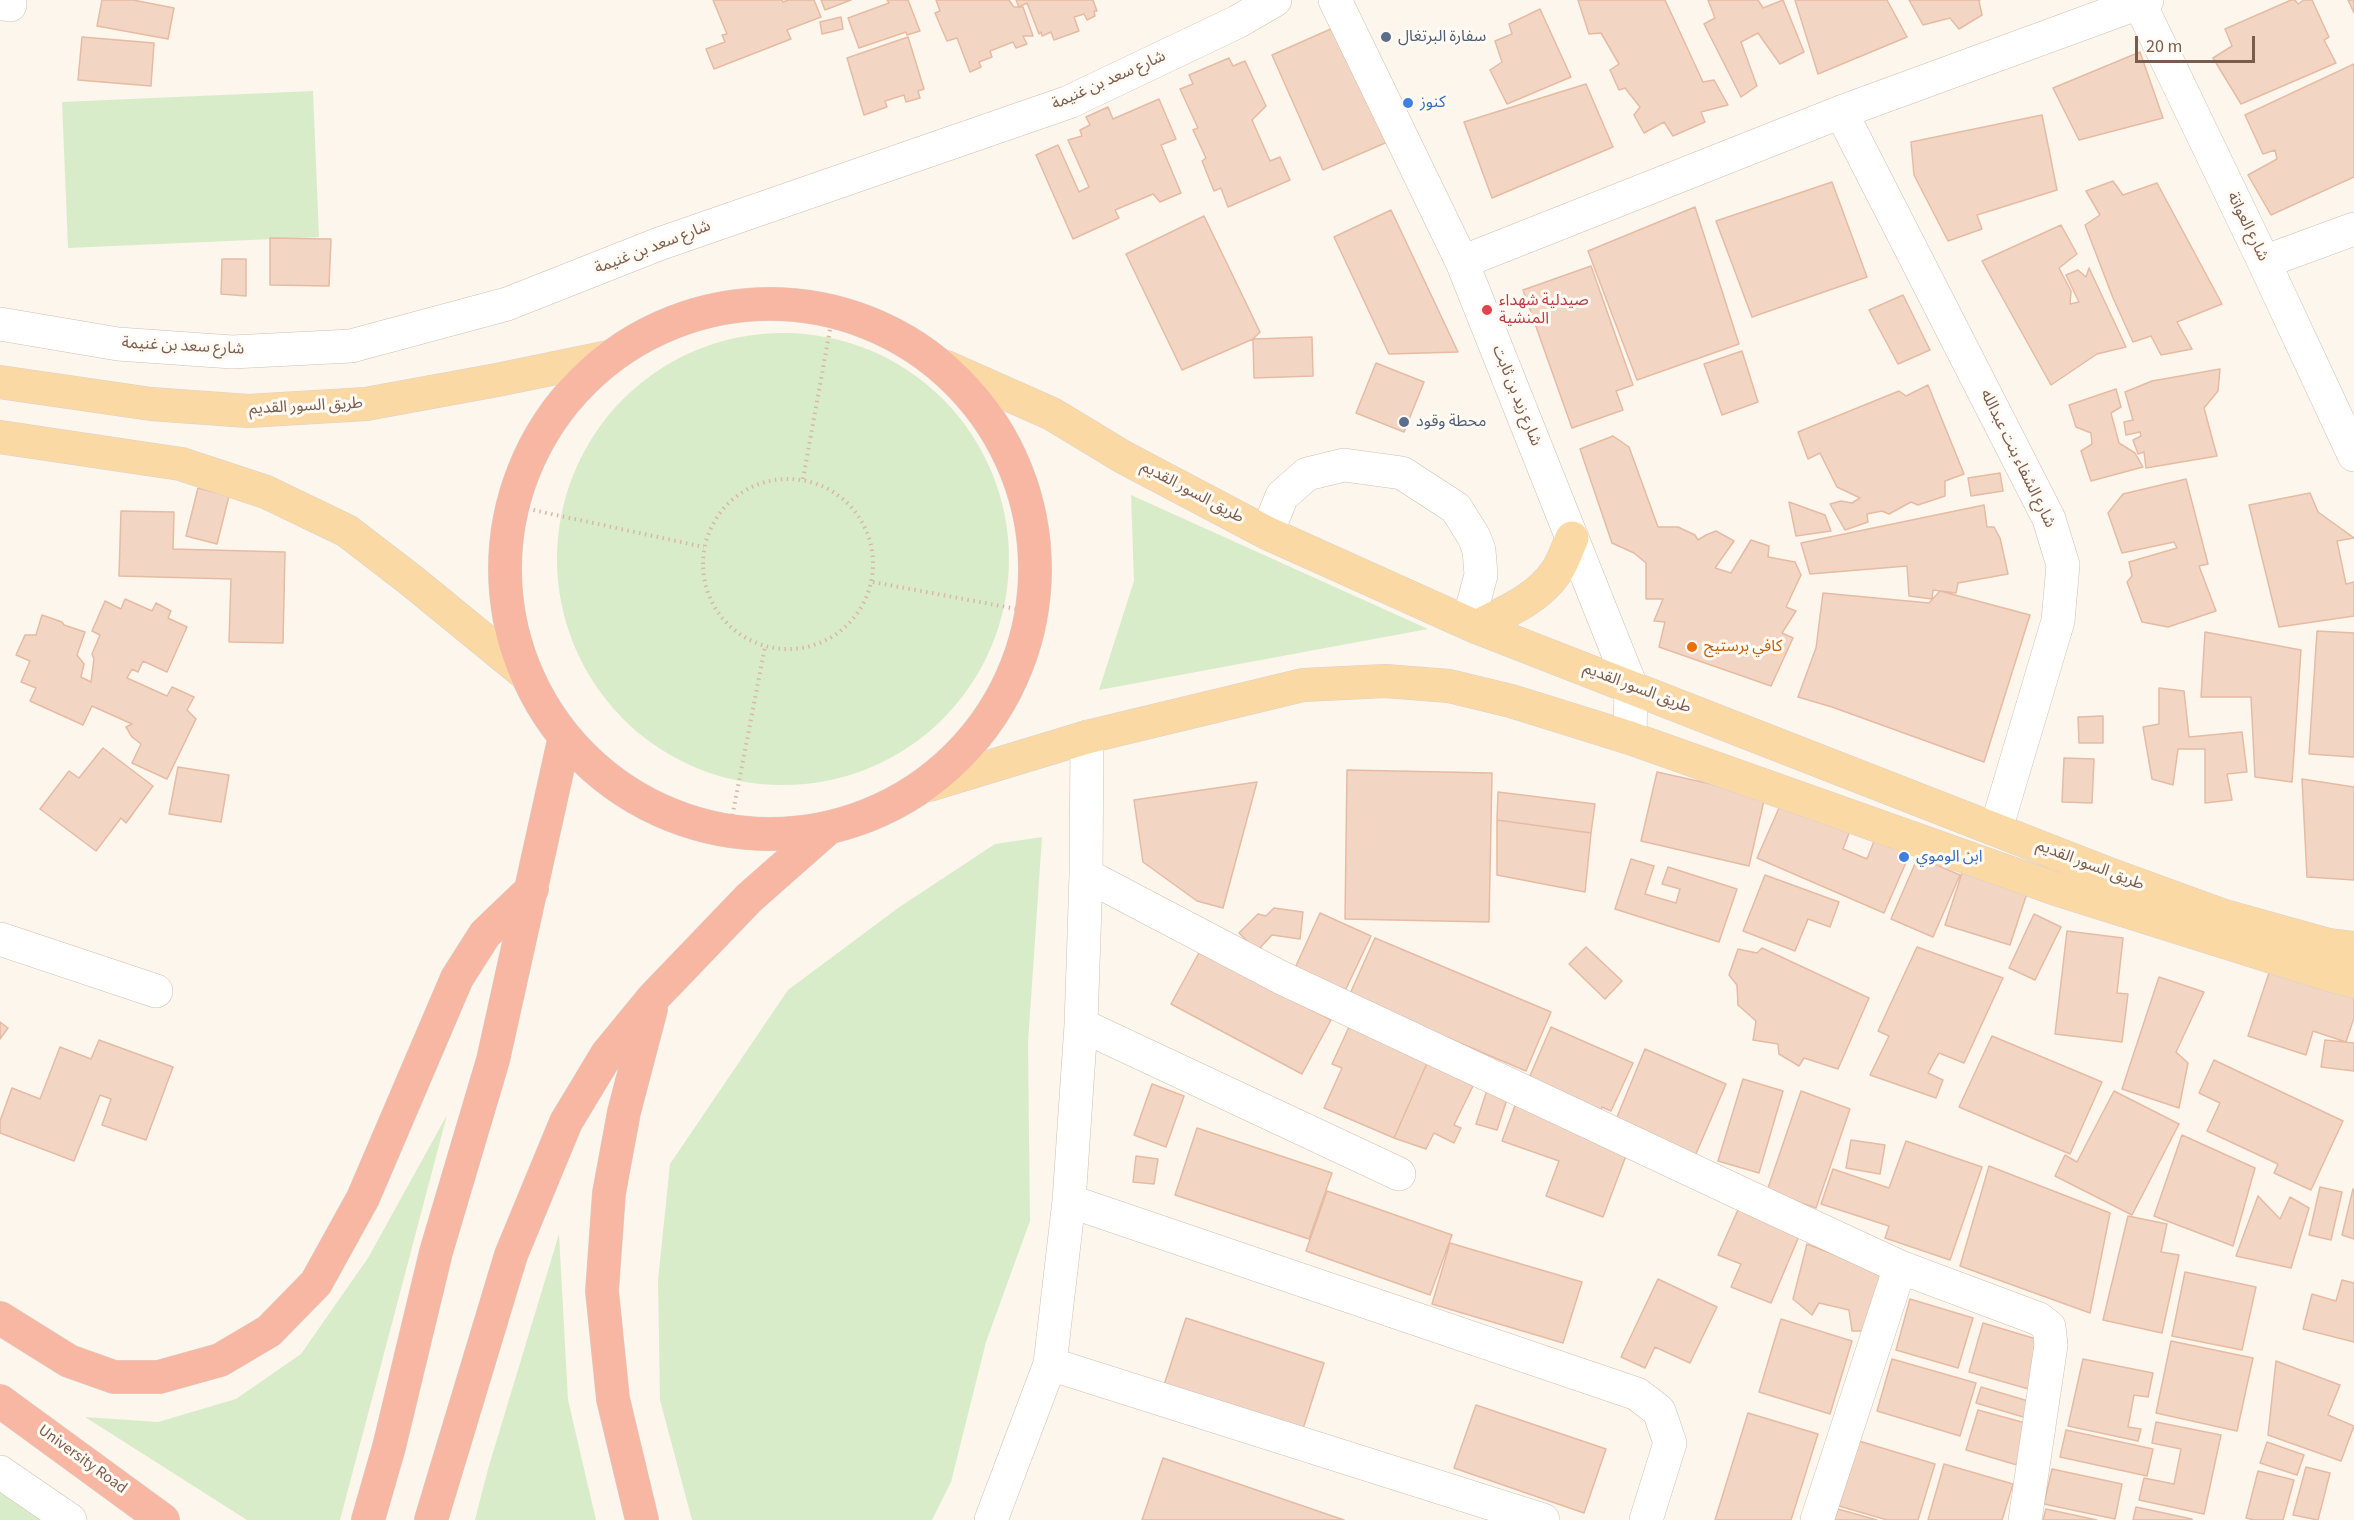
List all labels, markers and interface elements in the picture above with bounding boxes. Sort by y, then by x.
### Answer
scale bar [2138,24,2258,62]
place label: سفارة البرتغال [1398,27,1486,47]
marker: سفارة البرتغال [1379,30,1393,44]
text: 20 m [2146,34,2182,59]
street label: شارع سعد بن غنيمة [1049,47,1169,115]
place label: كنوز [1420,93,1446,113]
marker: كنوز [1401,96,1415,110]
street label: شارع العواتة [2222,189,2272,265]
street label: شارع سعد بن غنيمة [592,217,714,279]
place label: صيدلية شهداء المنشية [1499,291,1589,329]
marker: صيدلية شهداء المنشية [1480,303,1494,317]
street label: شارع سعد بن غنيمة [121,334,245,360]
street label: شارع زيد بن ثابت [1487,343,1545,449]
street label: شارع الشفاء بنت عبدالله [1975,387,2059,531]
street label: طريق السور القديم [249,394,363,420]
place label: محطة وقود [1416,412,1486,432]
marker: محطة وقود [1397,415,1411,429]
street label: طريق السور القديم [1137,458,1247,528]
place label: كافي برستيج [1704,637,1782,657]
marker: كافي برستيج [1685,640,1699,654]
street label: طريق السور القديم [1580,660,1694,718]
street label: طريق السور القديم [2033,837,2147,895]
place label: ابن الوموي [1916,847,1983,867]
marker: ابن الوموي [1897,850,1911,864]
street label: University Road [34,1421,130,1499]

